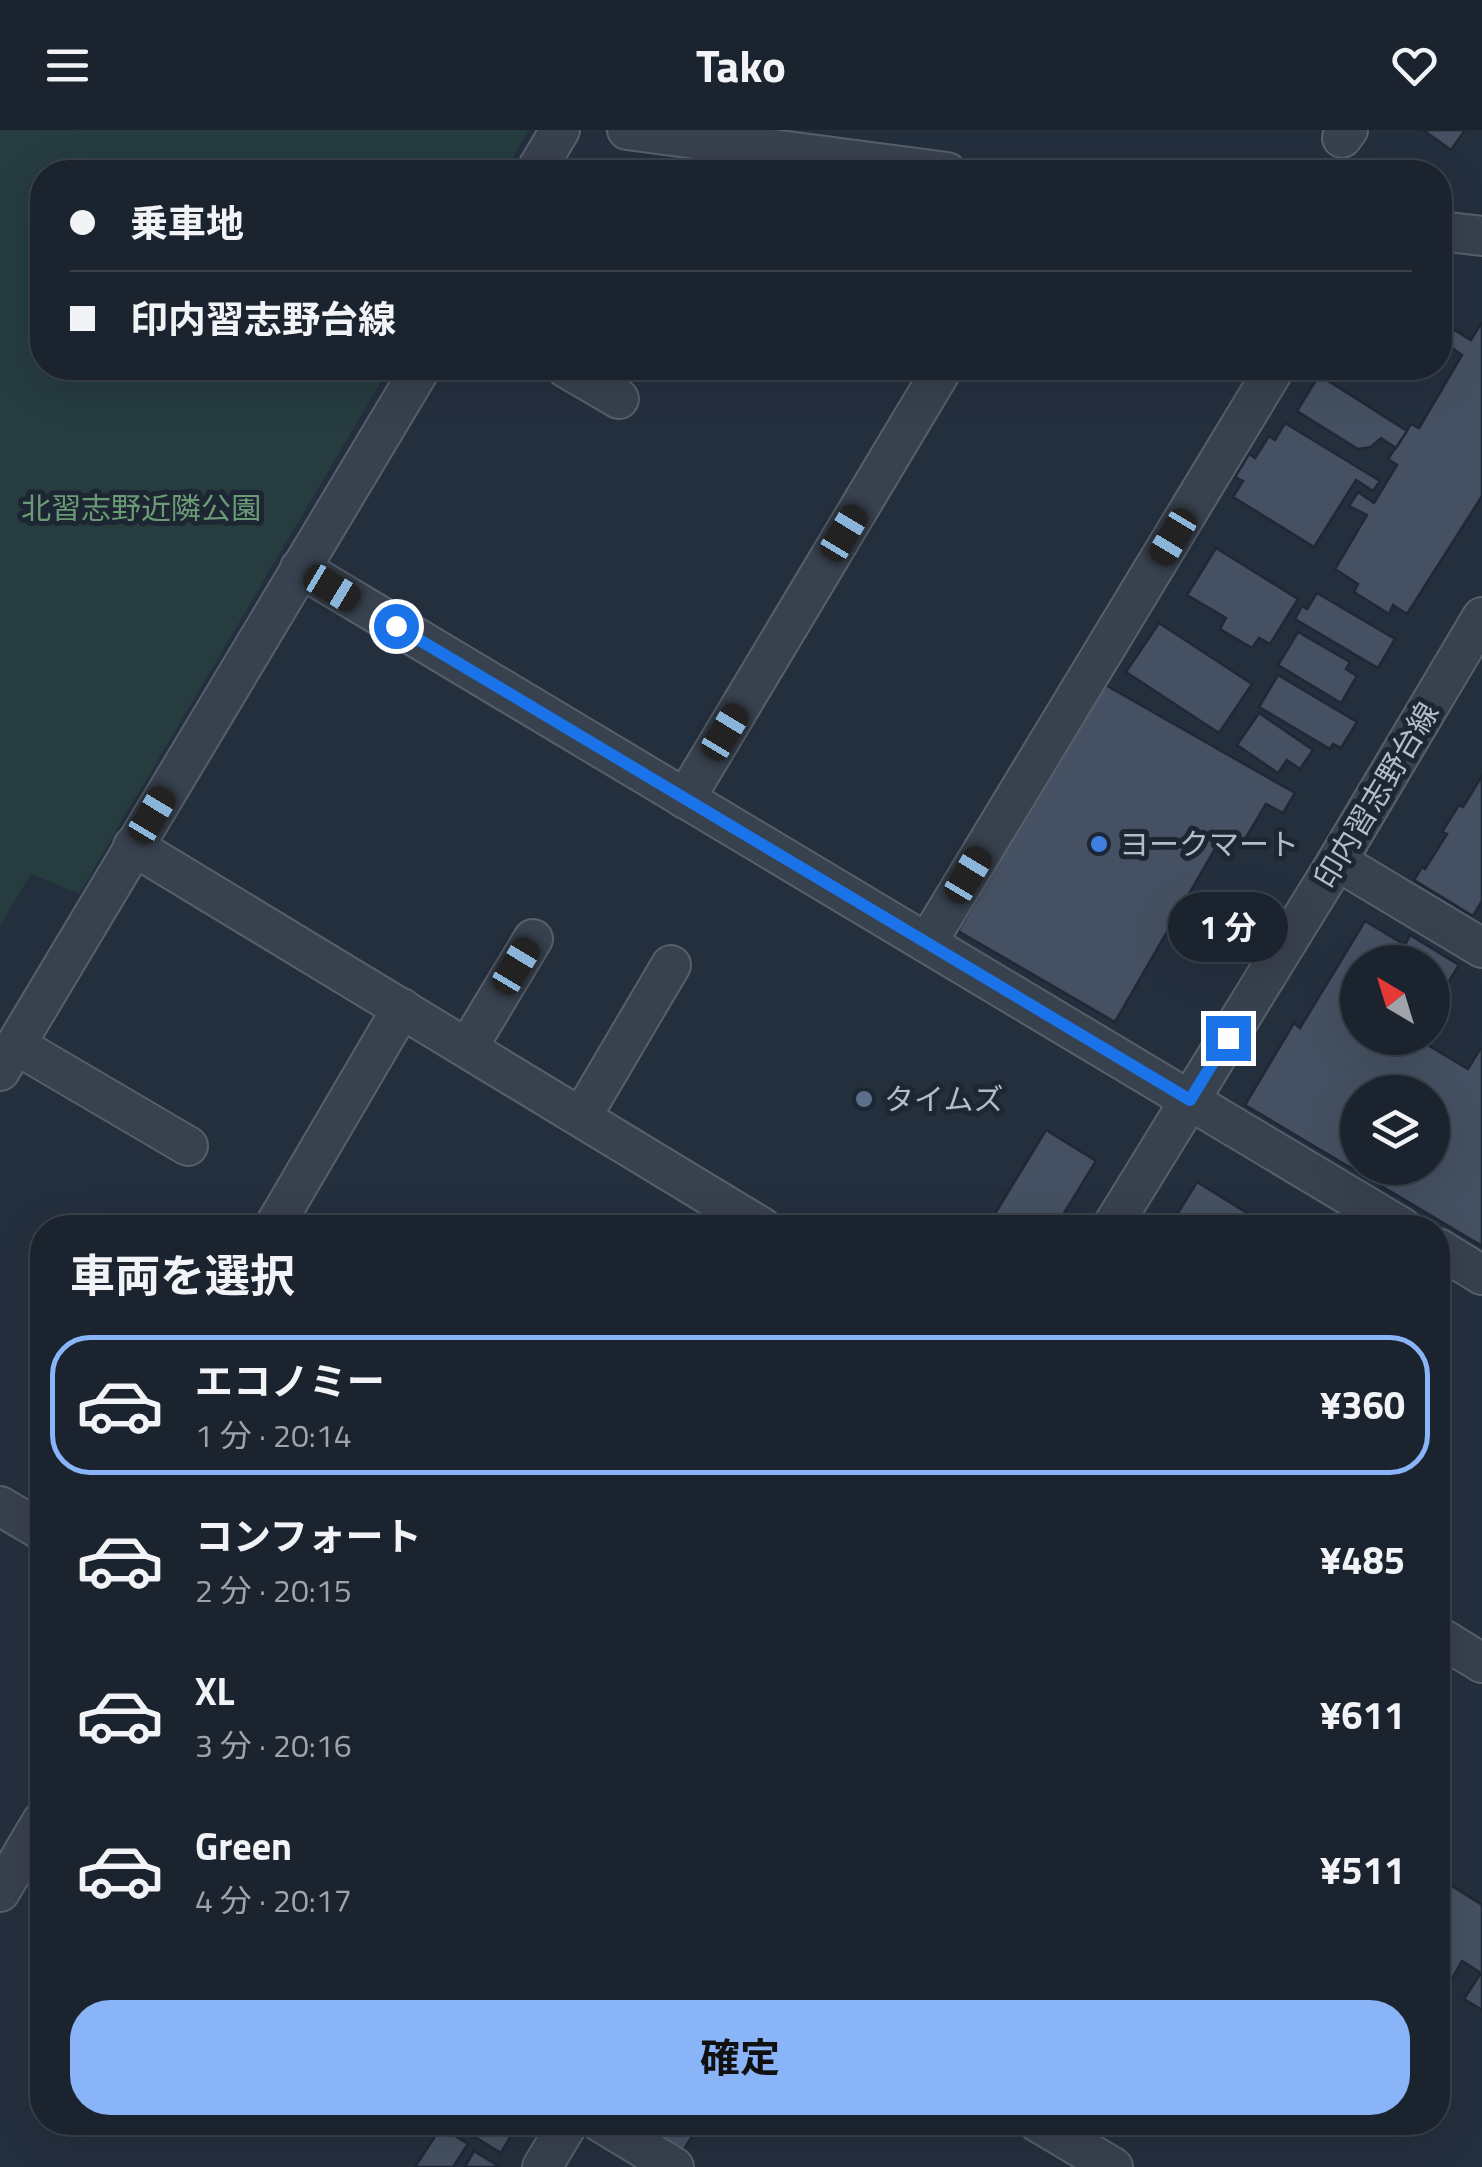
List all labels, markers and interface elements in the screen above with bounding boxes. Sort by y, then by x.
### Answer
text: Tako [696,31,786,99]
icon: menu [40,38,95,93]
icon: heart [1387,38,1442,93]
text: 乗車地 [130,194,244,252]
text: 印内習志野台線 [130,290,396,348]
park label: 北習志野近隣公園 [21,485,261,531]
car [816,500,872,566]
car [1145,504,1201,570]
car [299,560,365,616]
route start [374,604,419,649]
street label: 印内習志野台線 [1302,693,1450,897]
car [697,699,753,765]
car [124,782,180,848]
place label: ヨークマート [1119,821,1299,867]
marker: ヨークマート [1088,833,1110,855]
car [940,842,996,908]
callout: 1 分 [1168,893,1288,963]
text: 1 分 [1200,903,1256,951]
car [488,933,544,999]
north arrow [1340,945,1450,1055]
map controls [1340,945,1450,1185]
route end [1206,1016,1251,1061]
button: layers [1340,1075,1450,1185]
place label: タイムズ [884,1076,1003,1122]
marker: タイムズ [853,1088,875,1110]
text: 車両を選択 [70,1241,295,1309]
text: エコノミー [195,1352,385,1410]
icon: car [75,1360,165,1450]
text: ¥360 [1320,1376,1405,1434]
text: 1 分 · 20:14 [195,1411,352,1459]
text: コンフォート [195,1507,422,1565]
icon: car [75,1515,165,1605]
text: ¥485 [1320,1531,1405,1589]
text: 2 分 · 20:15 [195,1566,352,1614]
text: XL [195,1662,235,1720]
icon: car [75,1670,165,1760]
text: ¥611 [1320,1686,1405,1744]
text: 3 分 · 20:16 [195,1721,352,1769]
text: Green [195,1817,292,1875]
icon: car [75,1825,165,1915]
text: ¥511 [1320,1841,1405,1899]
text: 4 分 · 20:17 [195,1876,352,1924]
button: 確定 [70,2000,1410,2115]

